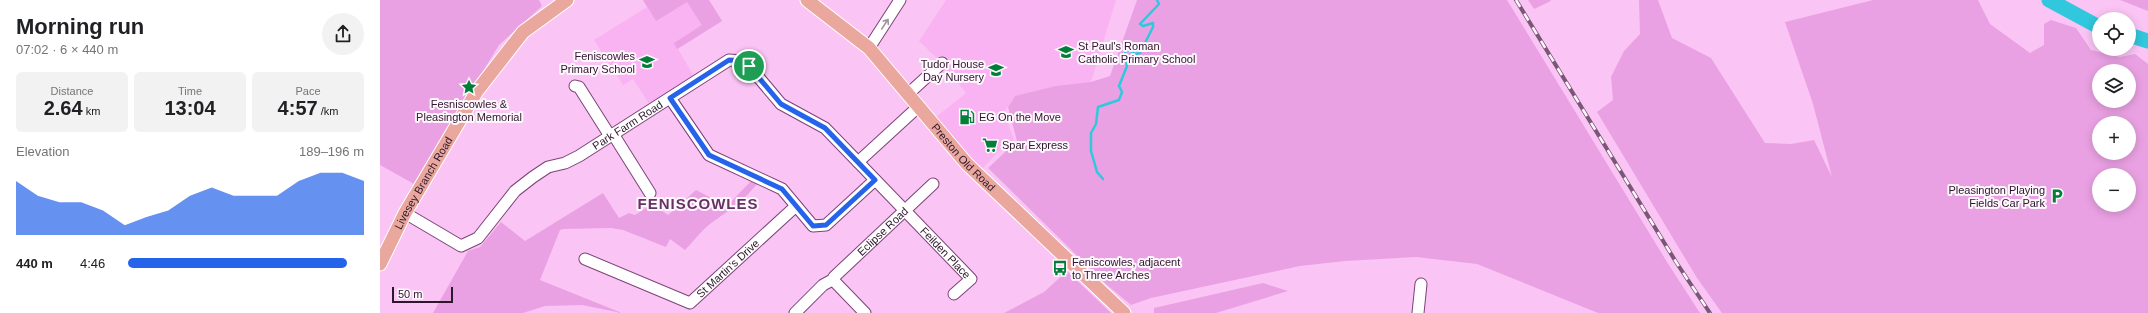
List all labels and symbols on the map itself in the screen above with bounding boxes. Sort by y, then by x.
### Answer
one-way arrow [881,19,889,30]
place label: St Paul's Roman Catholic Primary School [1078,40,1195,65]
school or university icon: St Paul's Roman Catholic Primary School [1057,43,1075,61]
pin [732,49,766,83]
place label: Feniscowles Primary School [560,50,635,75]
school or university icon: Feniscowles Primary School [638,53,656,71]
place label: Tudor House Day Nursery [921,58,984,83]
school or university icon: Tudor House Day Nursery [987,61,1005,79]
place icon: Fesniscowles & Pleasington Memorial [460,78,478,96]
place label: Fesniscowles & Pleasington Memorial [416,98,522,123]
street label: Park Farm Road [590,98,665,152]
fuel station icon: EG On the Move [958,108,976,126]
place label: EG On the Move [979,111,1061,123]
street label: Preston Old Road [929,121,998,193]
street label: Livesey Branch Road [392,135,455,231]
supermarket icon: Spar Express [981,136,999,154]
place label: Spar Express [1002,139,1069,151]
place label: Pleasington Playing Fields Car Park [1948,184,2046,209]
parking icon: Pleasington Playing Fields Car Park [2048,187,2066,205]
district label: FENISCOWLES [637,195,759,212]
street label: Eclipse Road [855,205,910,258]
street label: Feilden Place [918,224,973,281]
street label: St Martin's Drive [694,237,761,300]
place label: Feniscowles, adjacent to Three Arches [1072,256,1180,281]
bus stop icon: Feniscowles, adjacent to Three Arches [1051,259,1069,277]
scale bar [392,285,453,304]

